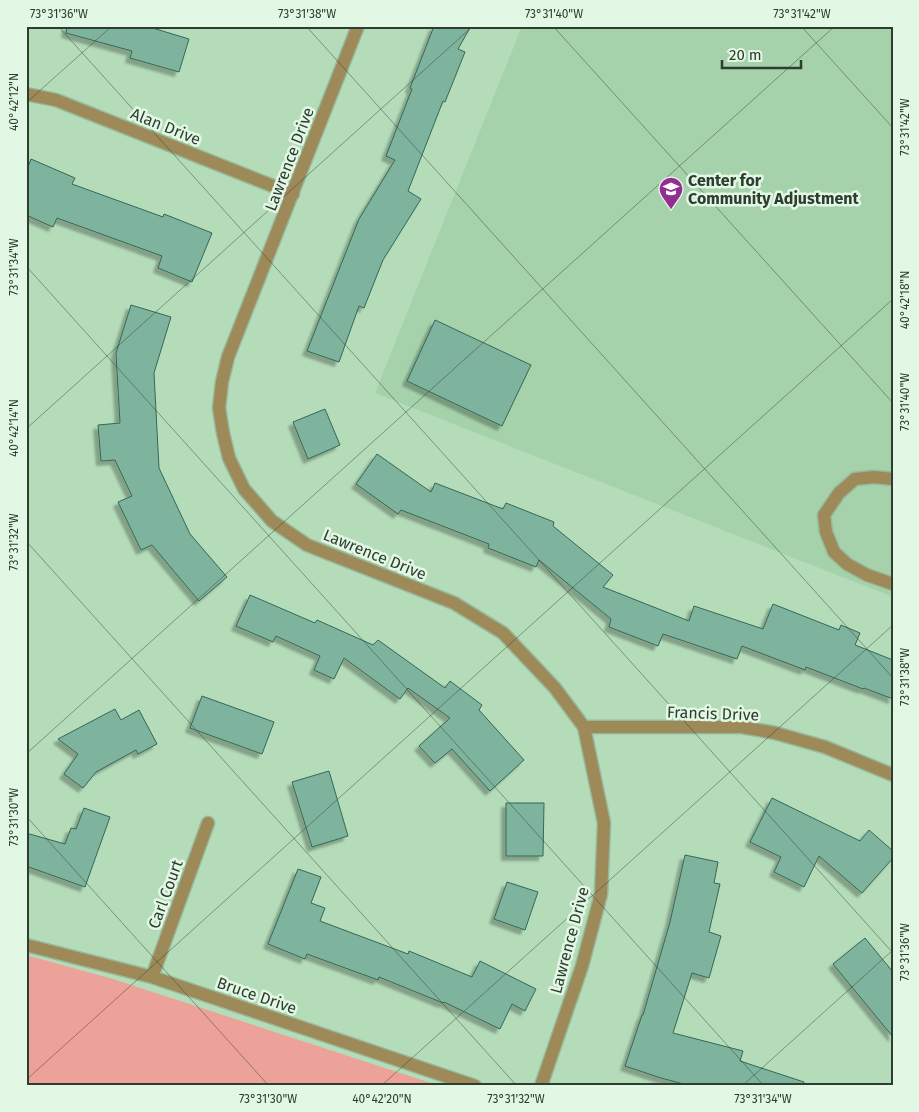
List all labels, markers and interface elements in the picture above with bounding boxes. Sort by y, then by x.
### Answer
text: 73°31'36"W [30,7,88,21]
text: 73°31'38"W [278,7,336,21]
text: 73°31'40"W [525,7,583,21]
text: 73°31'42"W [773,7,831,21]
scale bar [722,38,800,70]
text: 20 m [729,46,762,64]
text: 40°42'12"N [7,73,21,131]
text: 73°31'42"W [898,98,912,156]
street label: Alan Drive [128,104,204,149]
street label: Lawrence Drive [261,105,318,214]
place label: Center for Community Adjustment [688,171,860,208]
school or university icon: Center for Community Adjustment [658,176,684,210]
text: 73°31'34"W [7,238,21,296]
text: 40°42'18"N [898,271,912,329]
text: 73°31'40"W [898,373,912,431]
text: 40°42'14"N [7,399,21,457]
text: 73°31'32"W [7,513,21,571]
street label: Lawrence Drive [320,525,429,584]
text: 73°31'38"W [898,648,912,706]
street label: Francis Drive [666,702,759,725]
text: 73°31'30"W [7,788,21,846]
street label: Carl Court [144,857,187,931]
street label: Lawrence Drive [546,885,593,995]
text: 73°31'36"W [898,923,912,981]
street label: Bruce Drive [214,973,299,1018]
text: 73°31'30"W [239,1092,297,1106]
text: 40°42'20"N [352,1092,412,1106]
text: 73°31'32"W [487,1092,545,1106]
text: 73°31'34"W [734,1092,792,1106]

